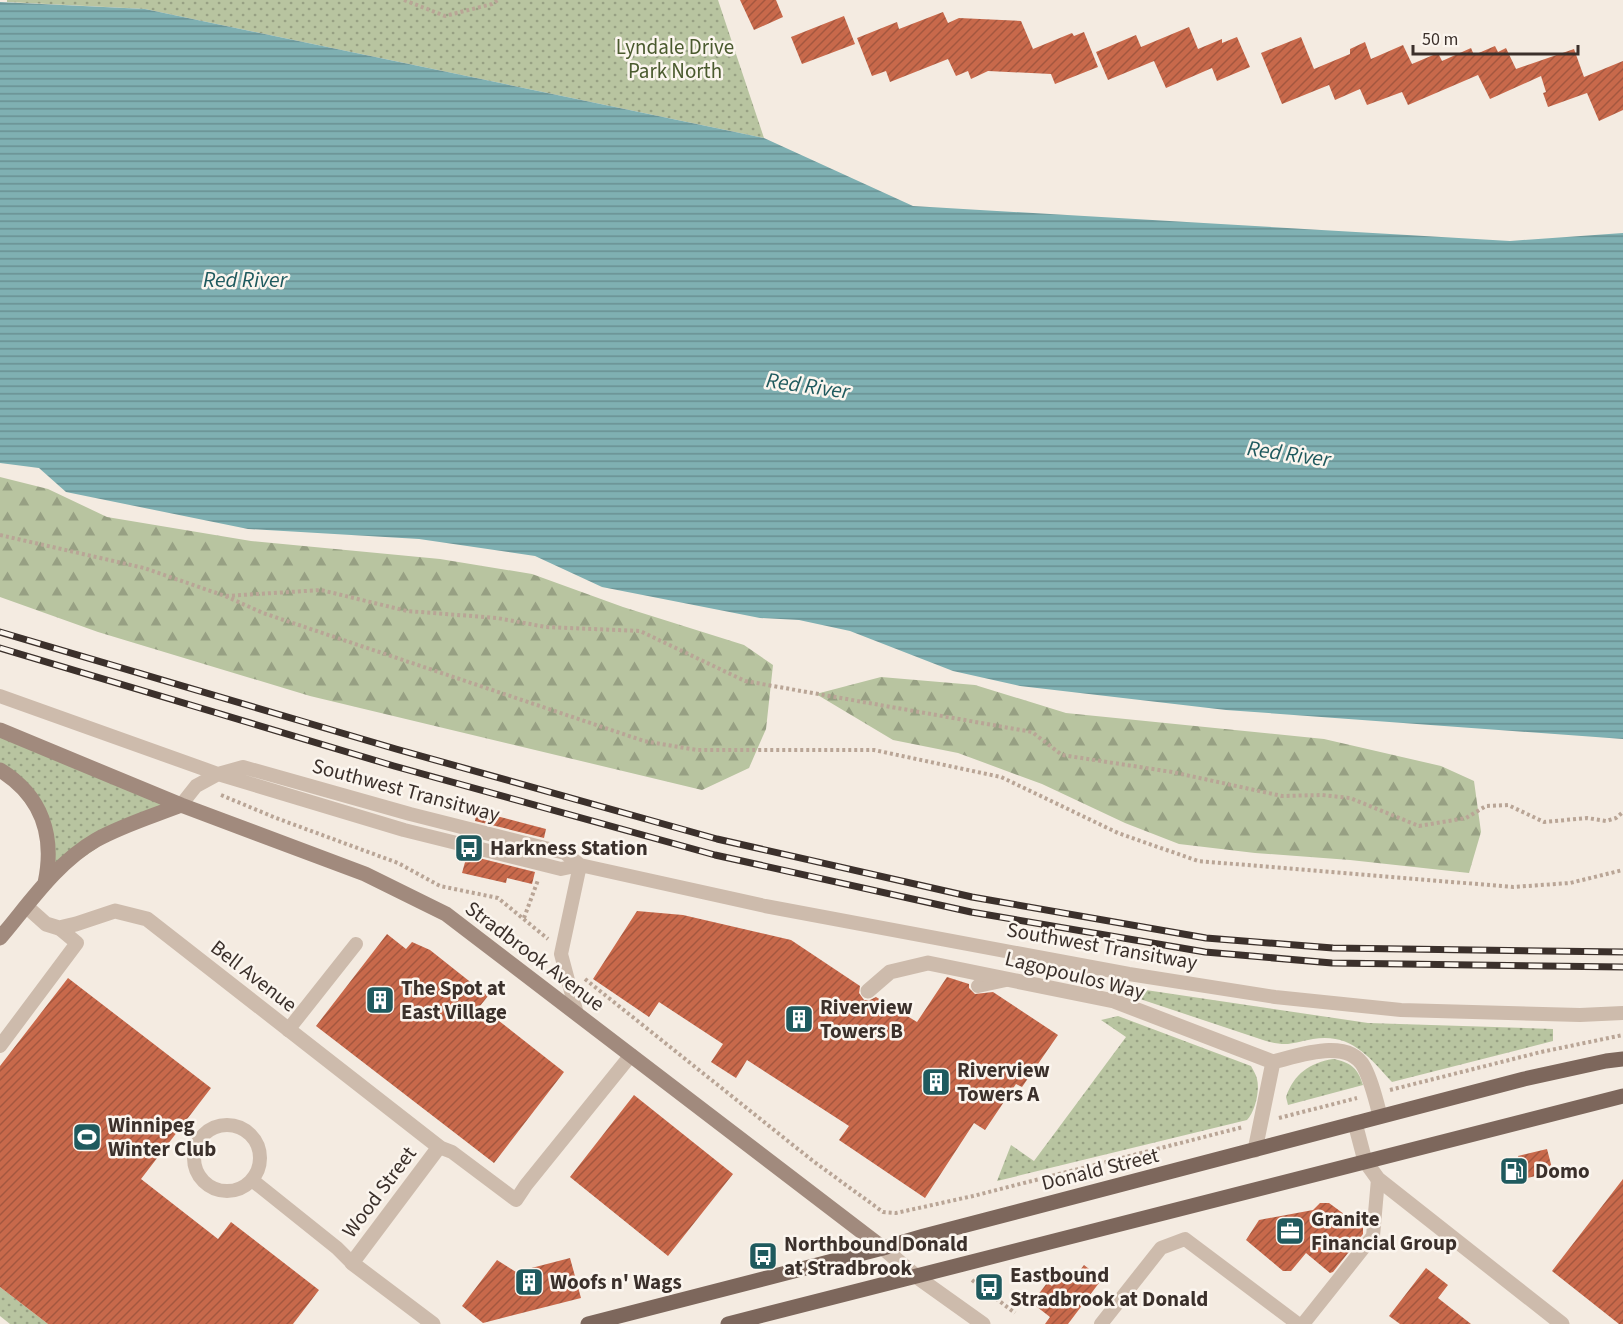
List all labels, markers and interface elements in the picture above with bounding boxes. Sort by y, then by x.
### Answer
scale bar [1413,18,1578,56]
text: 50 m [1422,27,1458,52]
park label: Lyndale Drive Park North [616,32,734,86]
water label: Red River [203,264,288,296]
water label: Red River [764,364,853,408]
water label: Red River [1245,432,1334,476]
street label: Southwest Transitway [309,751,503,830]
bus stop icon: Harkness Station [453,832,485,864]
place label: Harkness Station [490,833,648,863]
street label: Stradbrook Avenue [459,894,611,1018]
street label: Southwest Transitway [1004,914,1200,978]
street label: Bell Avenue [204,933,304,1019]
street label: Lagopoulos Way [1002,943,1148,1007]
place label: The Spot at East Village [401,973,507,1027]
building icon: The Spot at East Village [364,984,396,1016]
place label: Riverview Towers B [820,992,913,1046]
building icon: Riverview Towers B [783,1003,815,1035]
place label: Riverview Towers A [957,1055,1050,1109]
building icon: Riverview Towers A [920,1066,952,1098]
place label: Winnipeg Winter Club [108,1110,216,1164]
sports icon: Winnipeg Winter Club [71,1121,103,1153]
street label: Wood Street [335,1140,423,1244]
street label: Donald Street [1038,1140,1162,1198]
fuel station icon: Domo [1498,1155,1530,1187]
place label: Domo [1535,1156,1590,1186]
place label: Granite Financial Group [1311,1204,1457,1258]
office icon: Granite Financial Group [1274,1215,1306,1247]
place label: Northbound Donald at Stradbrook [784,1229,968,1283]
bus stop icon: Northbound Donald at Stradbrook [747,1240,779,1272]
place label: Eastbound Stradbrook at Donald [1010,1260,1208,1314]
building icon: Woofs n' Wags [513,1266,545,1298]
place label: Woofs n' Wags [550,1267,682,1297]
bus stop icon: Eastbound Stradbrook at Donald [973,1271,1005,1303]

